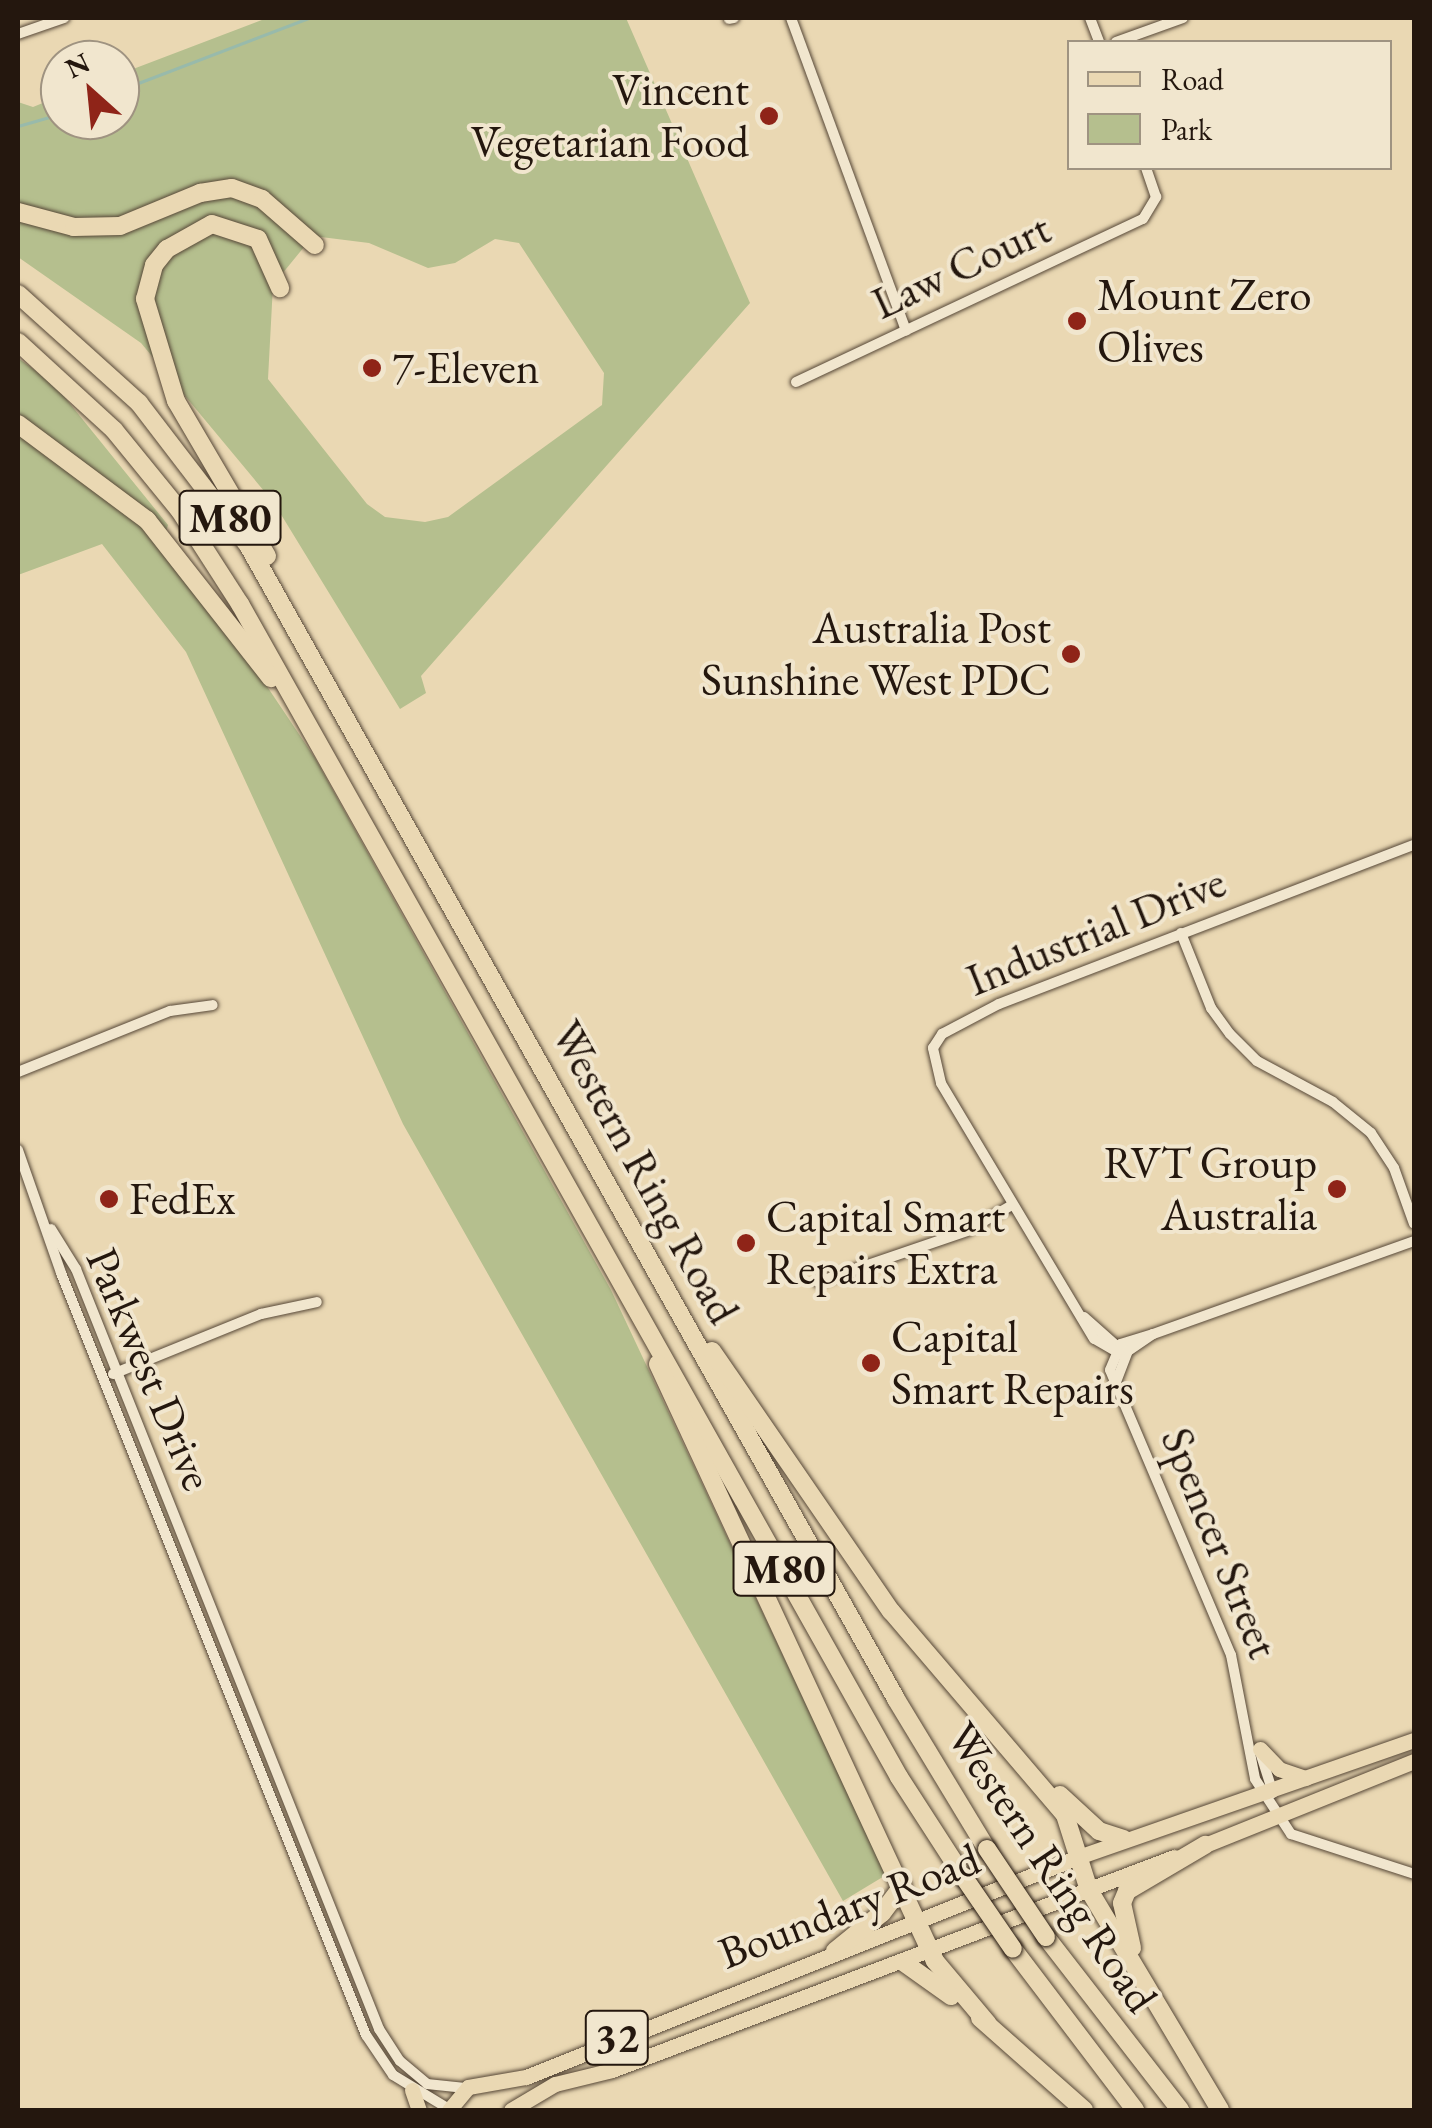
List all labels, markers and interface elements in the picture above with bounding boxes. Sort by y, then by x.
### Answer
north arrow [40,40,140,140]
legend [1067,40,1392,170]
text: N [59,44,96,86]
text: Road [1161,60,1224,99]
place label: Vincent Vegetarian Food [471,63,749,169]
marker: Vincent Vegetarian Food [758,105,780,127]
text: Park [1161,110,1212,149]
street label: Law Court [863,201,1059,331]
place label: Mount Zero Olives [1097,268,1312,374]
marker: Mount Zero Olives [1066,310,1088,332]
place label: 7-Eleven [392,341,540,395]
marker: 7-Eleven [361,357,383,379]
road number: M80 [178,481,282,555]
place label: Australia Post Sunshine West PDC [701,601,1051,707]
marker: Australia Post Sunshine West PDC [1060,643,1082,665]
street label: Industrial Drive [959,855,1233,1007]
street label: Western Ring Road [539,1011,751,1333]
place label: RVT Group Australia [1104,1136,1317,1242]
place label: FedEx [129,1172,235,1226]
marker: RVT Group Australia [1326,1178,1348,1200]
marker: FedEx [98,1188,120,1210]
place label: Capital Smart Repairs Extra [766,1190,1005,1296]
marker: Capital Smart Repairs Extra [735,1232,757,1254]
street label: Parkwest Drive [75,1240,225,1498]
place label: Capital Smart Repairs [891,1310,1134,1416]
marker: Capital Smart Repairs [860,1352,882,1374]
street label: Spencer Street [1149,1420,1291,1666]
road number: M80 [732,1532,836,1606]
street label: Western Ring Road [935,1712,1169,2022]
street label: Boundary Road [711,1832,987,1980]
road number: 32 [584,2001,650,2075]

